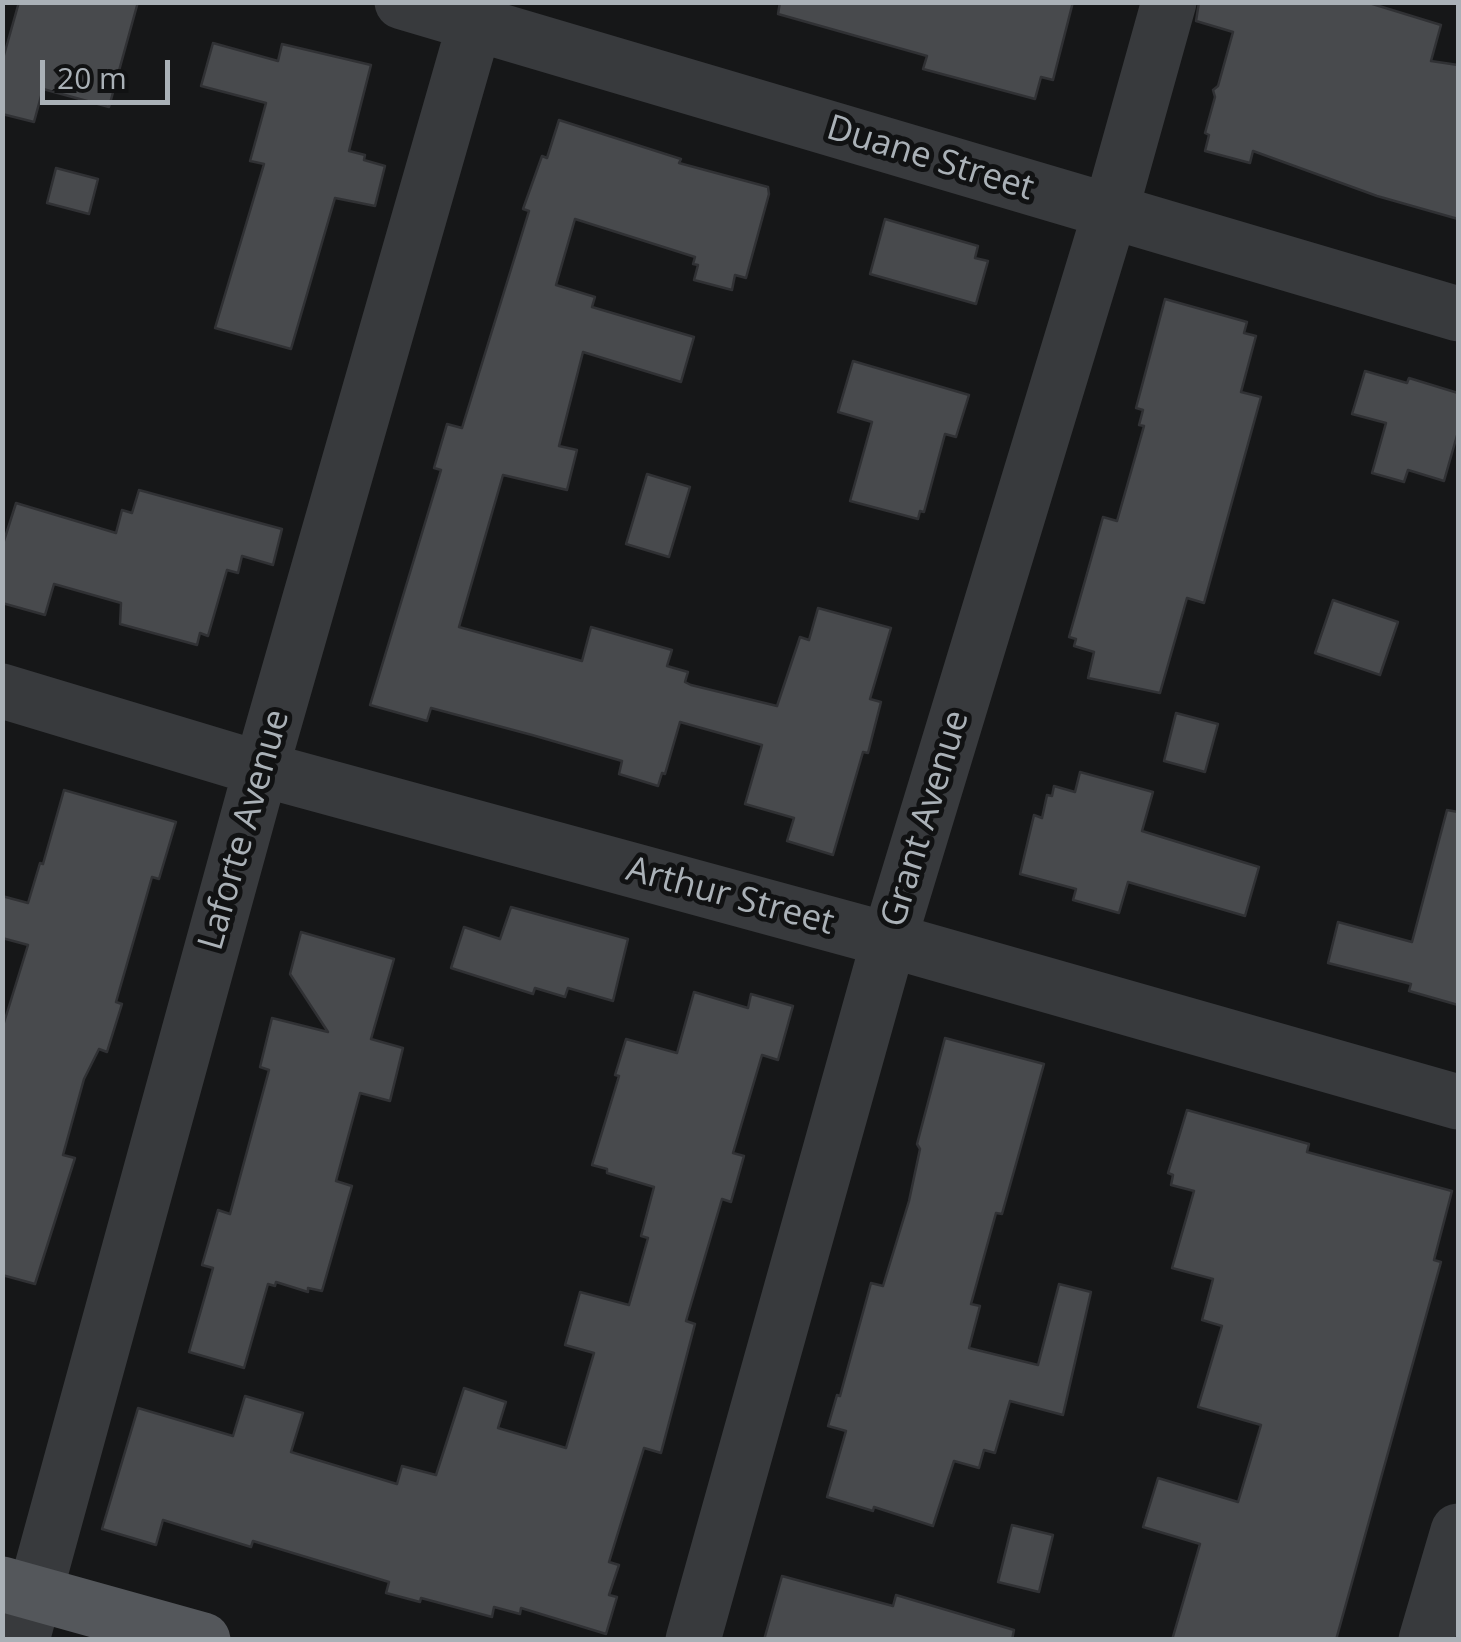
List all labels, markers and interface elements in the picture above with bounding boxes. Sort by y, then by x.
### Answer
scale bar [45,40,175,102]
text: 20 m [57,57,127,98]
street label: Duane Street [821,108,1039,210]
street label: Laforte Avenue [191,705,299,955]
street label: Grant Avenue [873,706,979,932]
street label: Arthur Street [622,849,838,945]

